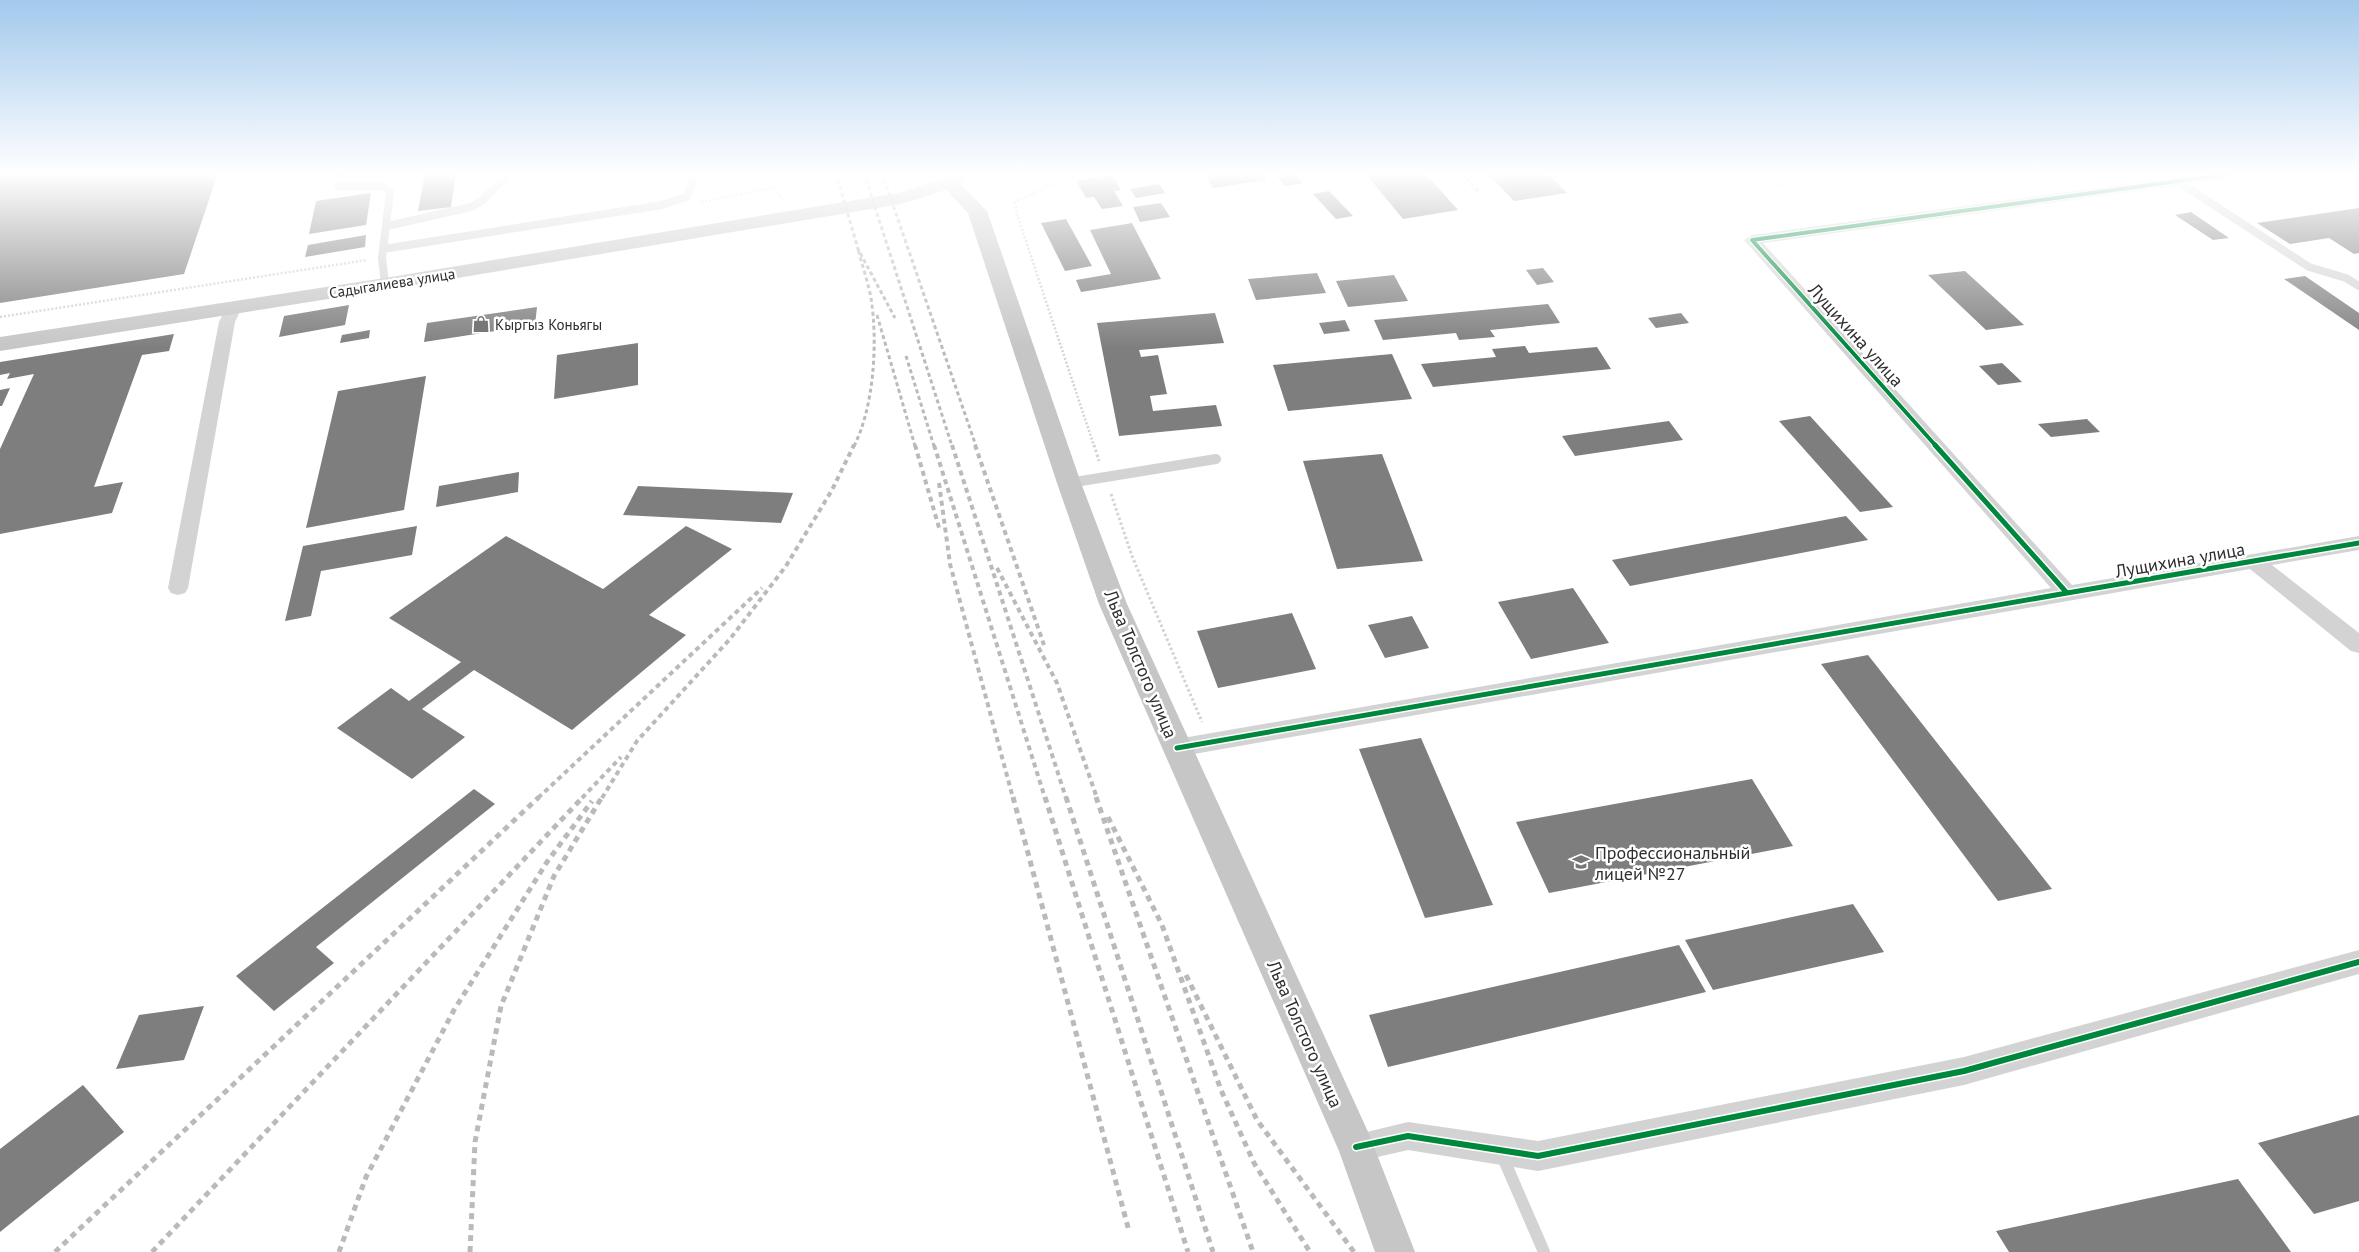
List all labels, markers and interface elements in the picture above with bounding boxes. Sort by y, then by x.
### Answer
street label: Садыгалиева улица [328,264,456,302]
street label: Лущихина улица [1803,278,1908,392]
shop icon: Кыргыз Коньягы [471,314,491,334]
place label: Кыргыз Коньягы [495,315,602,334]
street label: Лущихина улица [2112,537,2247,583]
street label: Льва Толстого улица [1099,585,1183,742]
place label: Профессиональный лицей №27 [1594,841,1750,885]
school or university icon: Профессиональный лицей №27 [1571,852,1591,872]
street label: Льва Толстого улица [1262,956,1348,1111]

